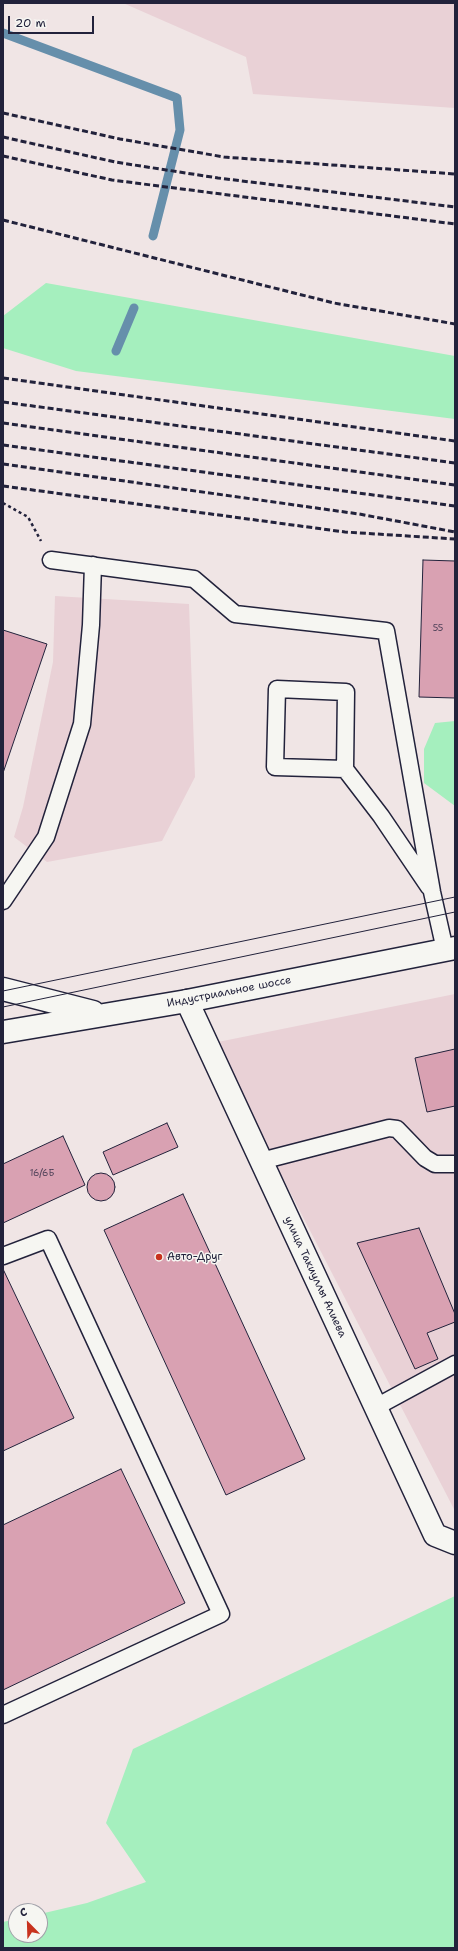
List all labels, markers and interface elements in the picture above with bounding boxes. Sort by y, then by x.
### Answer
scale bar [10,8,96,34]
text: 20 m [15,15,46,31]
house number: 55 [433,624,443,634]
street label: Индустриальное шоссе [166,973,292,1011]
house number: 16/6Б [30,1169,54,1179]
street label: улица Такиуллы Алиева [281,1214,349,1340]
place label: Авто-Друг [167,1250,222,1264]
marker: Авто-Друг [154,1252,164,1262]
north arrow [8,1903,48,1943]
text: С [17,1904,30,1921]

